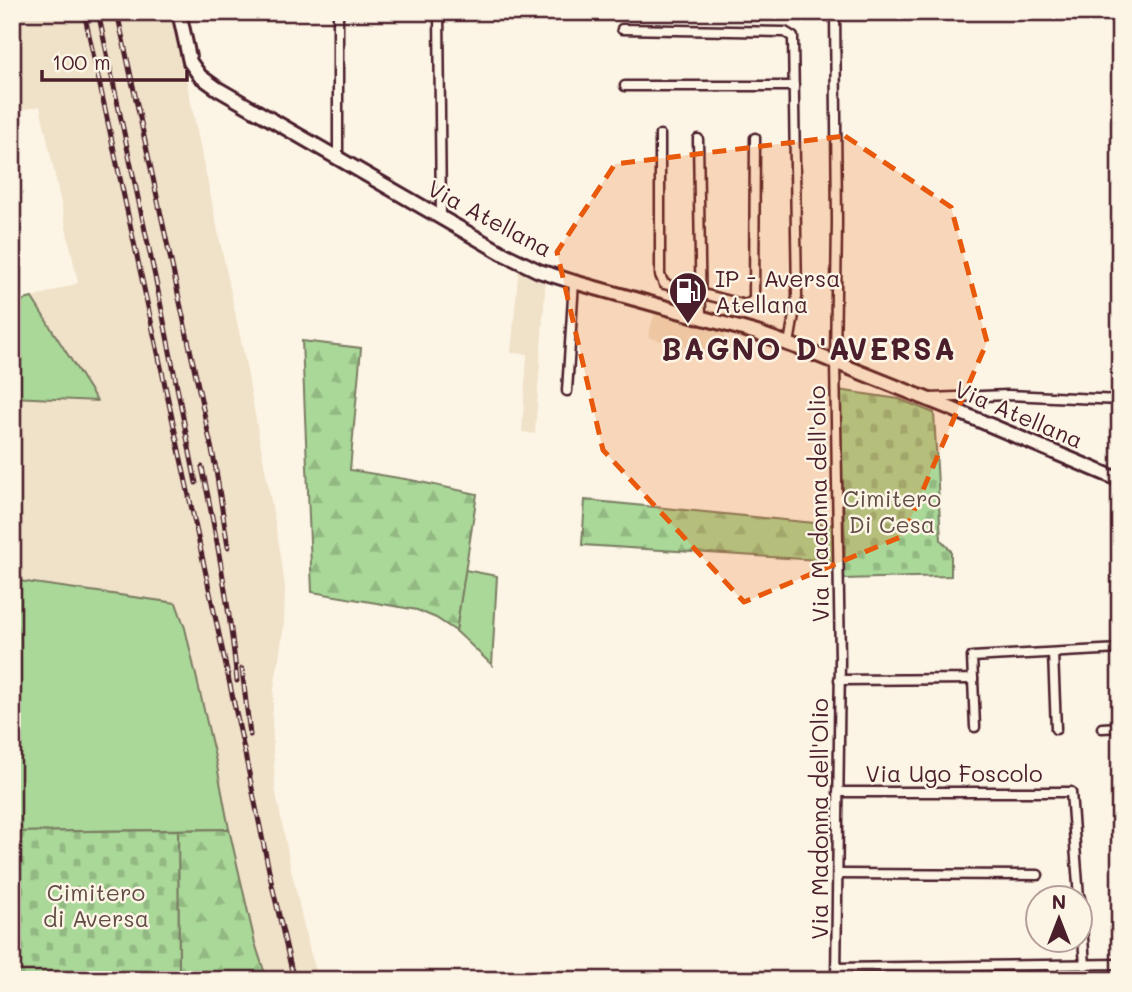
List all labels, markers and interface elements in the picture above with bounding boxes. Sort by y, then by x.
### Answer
scale bar [42,38,187,82]
text: 100 m [52,48,111,75]
street label: Via Atellana [423,173,557,263]
place label: IP - Aversa Atellana [715,263,841,319]
fuel station icon: IP - Aversa Atellana [667,270,709,325]
district label: BAGNO D'AVERSA [661,328,957,368]
street label: Via Atellana [950,373,1088,455]
street label: Via Madonna dell'olio [801,385,835,623]
park label: Cimitero Di Cesa [843,483,941,539]
street label: Via Madonna dell'Olio [804,698,834,940]
street label: Via Ugo Foscolo [865,758,1043,788]
park label: Cimitero di Aversa [43,877,149,933]
north arrow [1024,884,1094,954]
text: N [1052,889,1066,914]

